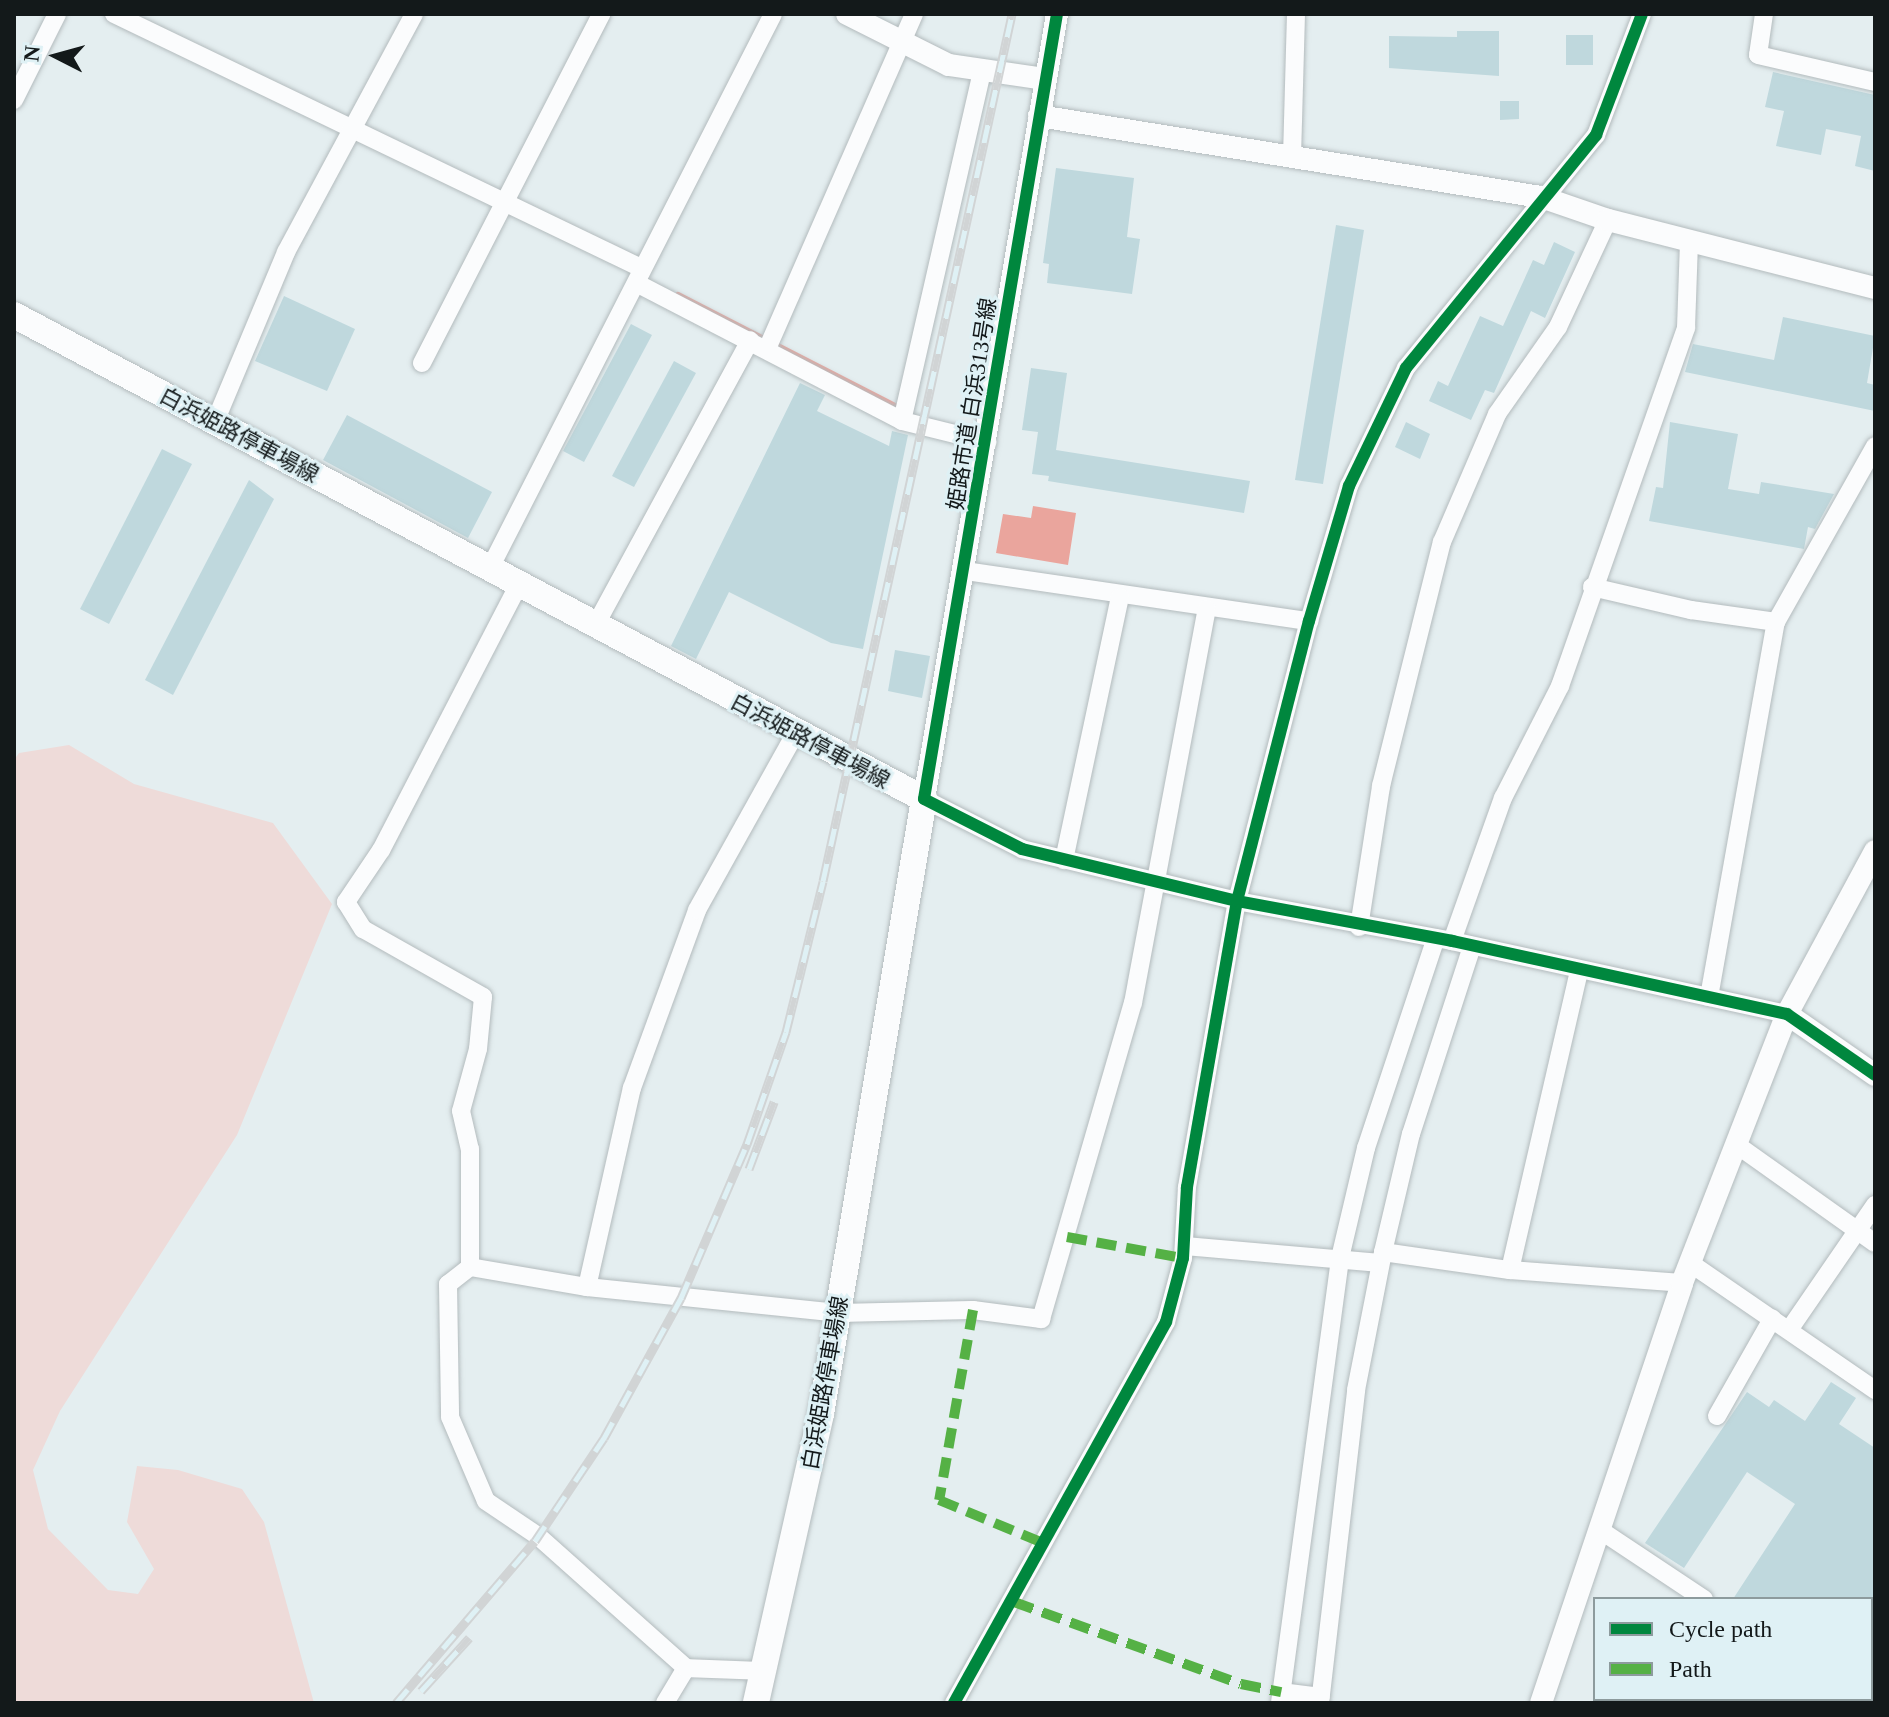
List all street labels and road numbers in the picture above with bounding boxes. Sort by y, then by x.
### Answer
street label: 姫路市道 白浜313号線 [942,296,1002,512]
street label: 白浜姫路停車場線 [155,382,323,488]
street label: 白浜姫路停車場線 [726,688,894,794]
street label: 白浜姫路停車場線 [797,1294,853,1472]

